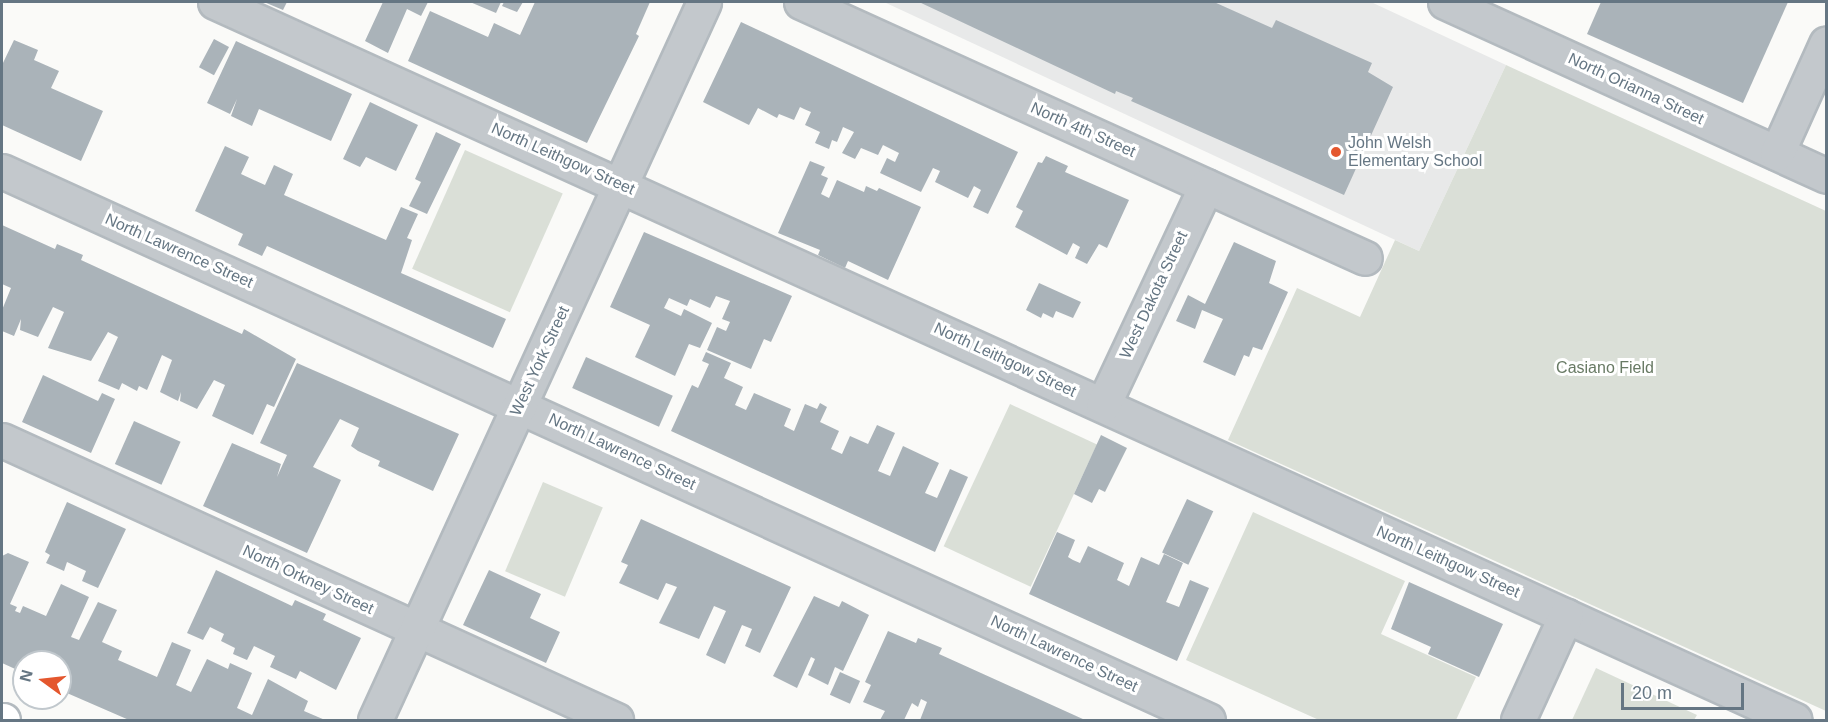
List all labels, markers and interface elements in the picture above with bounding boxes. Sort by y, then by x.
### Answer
street label: North Orianna Street [1565,49,1707,129]
street label: North 4th Street [1028,98,1138,162]
street label: North Leithgow Street [488,119,638,199]
place label: John Welsh Elementary School [1348,133,1482,171]
marker: John Welsh Elementary School [1329,145,1343,159]
street label: North Lawrence Street [102,210,256,292]
street label: West Dakota Street [1116,228,1192,362]
street label: West York Street [506,303,574,419]
street label: North Leithgow Street [931,319,1079,401]
park label: Casiano Field [1556,358,1654,378]
street label: North Lawrence Street [545,409,699,495]
street label: North Leithgow Street [1373,522,1523,602]
street label: North Orkney Street [239,541,377,619]
street label: North Lawrence Street [987,611,1141,697]
north arrow [12,650,72,710]
text: N [16,668,36,684]
scale bar [1624,671,1747,709]
text: 20 m [1632,683,1672,703]

